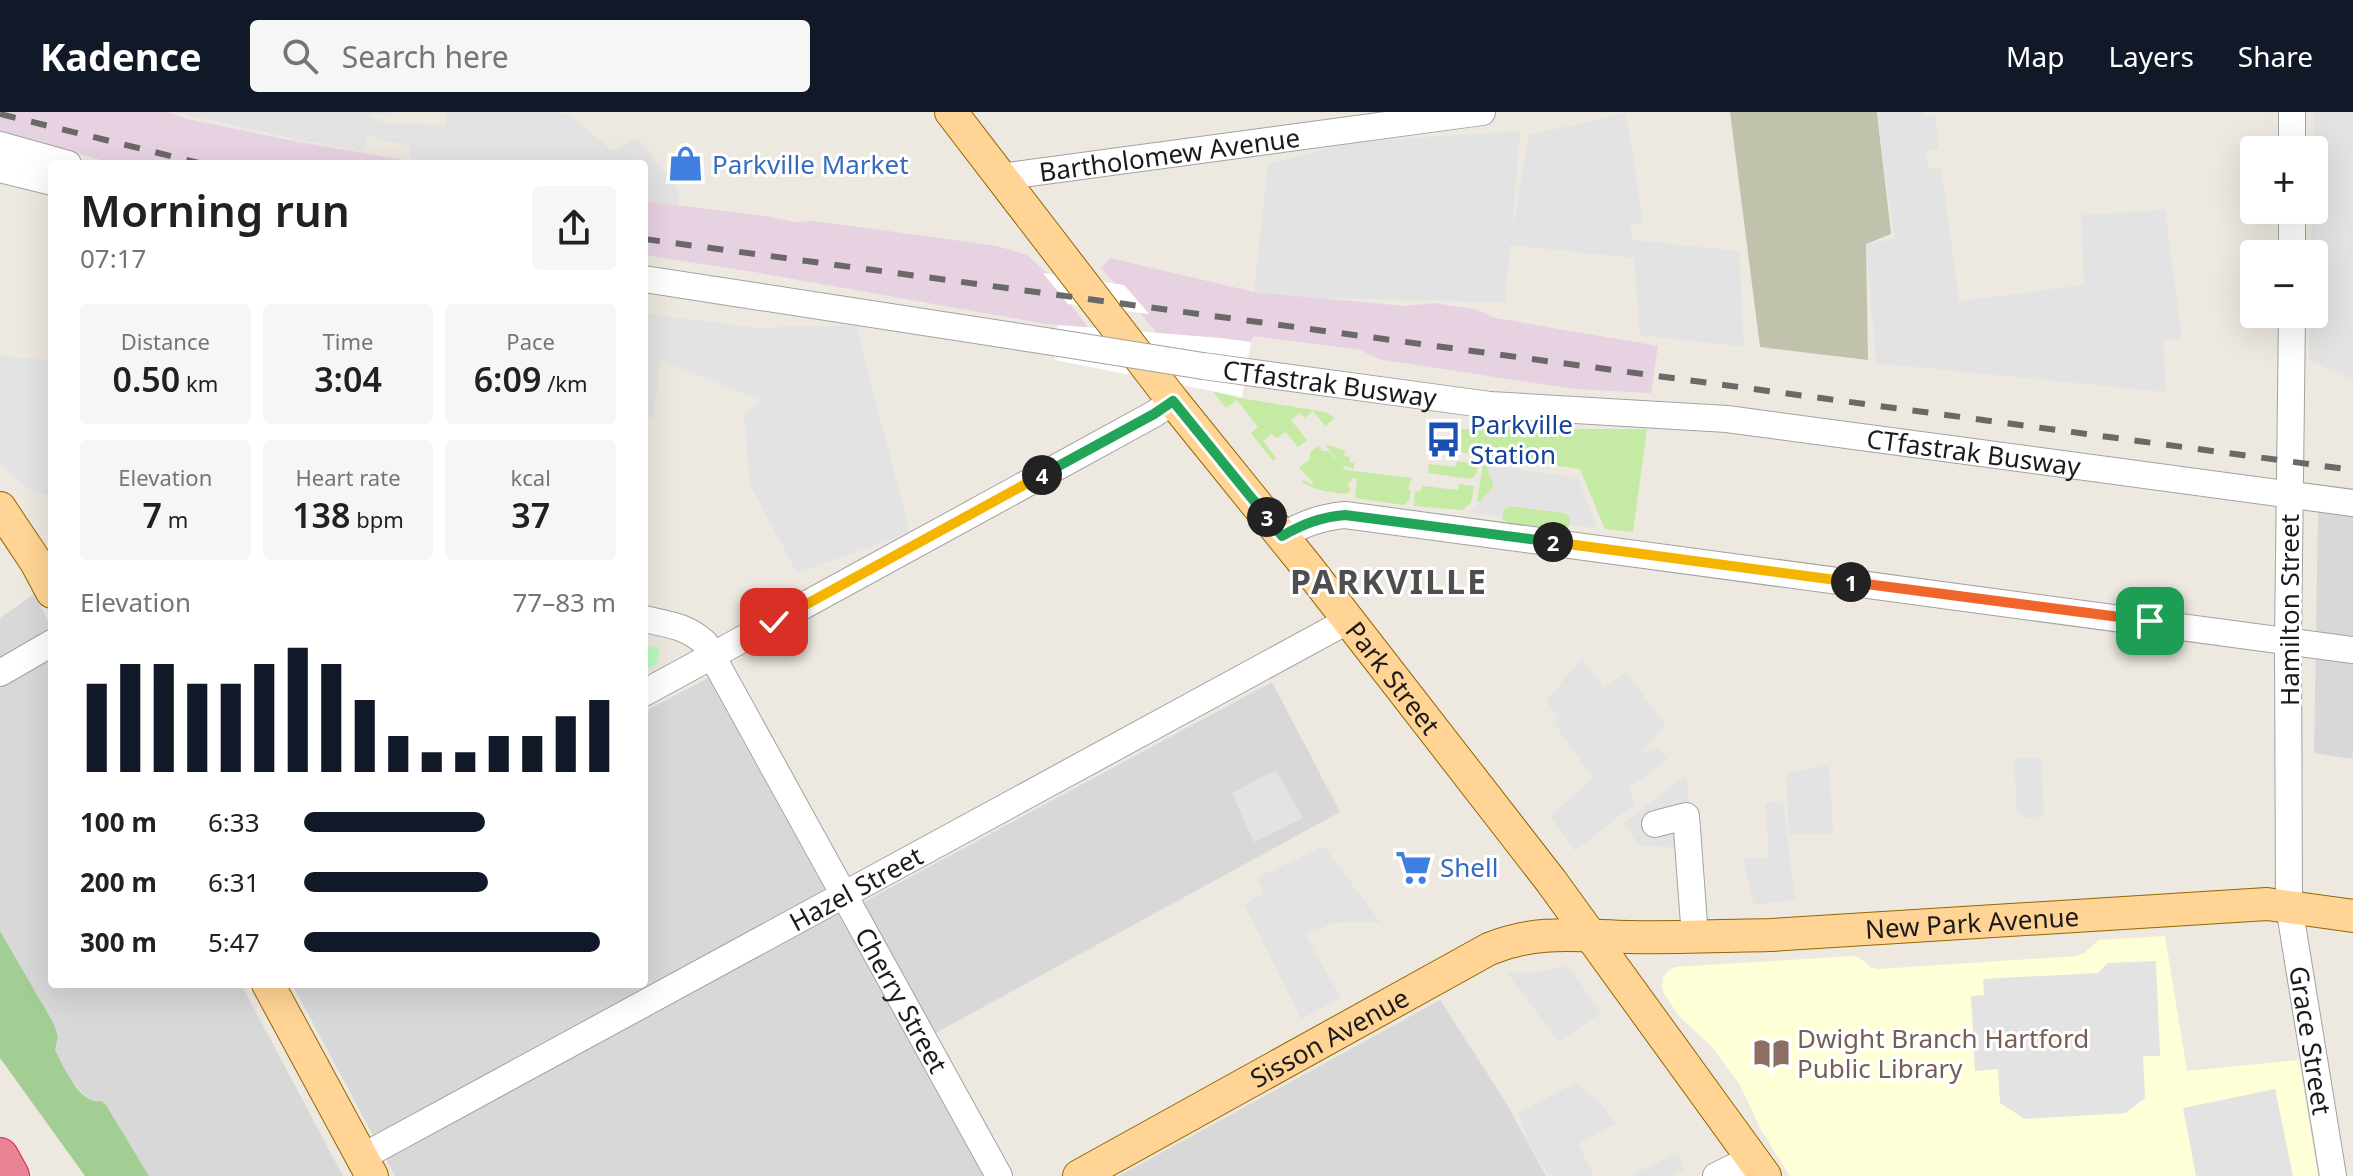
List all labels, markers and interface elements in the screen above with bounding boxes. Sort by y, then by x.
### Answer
search box [250,20,810,92]
text: Kadence [40,30,202,82]
icon: search [278,34,322,78]
text: Search here [342,36,509,77]
text: Map [2006,37,2064,75]
text: Layers [2108,37,2194,75]
text: Share [2238,37,2313,75]
street label: Bartholomew Avenue [1037,119,1302,190]
map controls [2240,136,2328,328]
button: + [2240,136,2328,224]
shop icon: Parkville Market [667,145,705,183]
place label: Parkville Market [712,146,909,182]
text: Morning run [80,180,350,240]
button: share [532,186,616,270]
text: 07:17 [80,240,146,276]
button: − [2240,240,2328,328]
text: Distance [121,326,210,356]
text: Time [323,326,373,356]
text: Pace [506,326,555,356]
street label: CTfastrak Busway [1221,351,1440,416]
text: 0.50 [112,356,180,402]
text: 3:04 [314,356,382,402]
text: 6:09 [474,356,541,402]
text: km [180,368,218,398]
text: /km [541,368,588,398]
place label: Parkville Station [1470,406,1573,472]
bus stop icon: Parkville Station [1425,420,1463,458]
street label: CTfastrak Busway [1865,420,2084,484]
pin: 4 [1022,455,1062,495]
text: 4 [1036,460,1048,490]
text: Elevation [118,462,212,492]
text: Heart rate [295,462,401,492]
text: kcal [511,462,551,492]
text: 7 [142,492,162,538]
text: 138 [292,492,350,538]
text: 37 [511,492,550,538]
pin: 3 [1247,497,1287,537]
text: 3 [1261,502,1273,532]
text: m [162,504,188,534]
text: bpm [350,504,404,534]
street label: Hamilton Street [2271,514,2307,706]
pin: 2 [1533,522,1573,562]
text: 2 [1547,527,1559,557]
district label: PARKVILLE [1290,558,1488,604]
pin: 1 [1831,562,1871,602]
text: 1 [1845,567,1857,597]
text: Elevation [80,584,191,620]
text: 77–83 m [512,584,616,620]
pin [2116,587,2184,655]
pin [740,588,808,656]
icon: arrive [2128,599,2172,643]
icon: check [752,600,796,644]
street label: Park Street [1338,614,1449,742]
text: 100 m [80,804,157,840]
text: 6:33 [208,804,260,840]
street label: Hazel Street [783,837,929,939]
supermarket icon: Shell [1395,848,1433,886]
place label: Shell [1440,849,1498,885]
text: 200 m [80,864,157,900]
text: 6:31 [208,864,260,900]
street label: New Park Avenue [1864,898,2080,947]
street label: Cherry Street [847,920,957,1079]
text: 300 m [80,924,157,960]
text: 5:47 [208,924,260,960]
street label: Grace Street [2281,963,2341,1117]
street label: Sisson Avenue [1244,979,1415,1096]
place label: Dwight Branch Hartford Public Library [1797,1020,2089,1086]
library icon: Dwight Branch Hartford Public Library [1752,1034,1790,1072]

